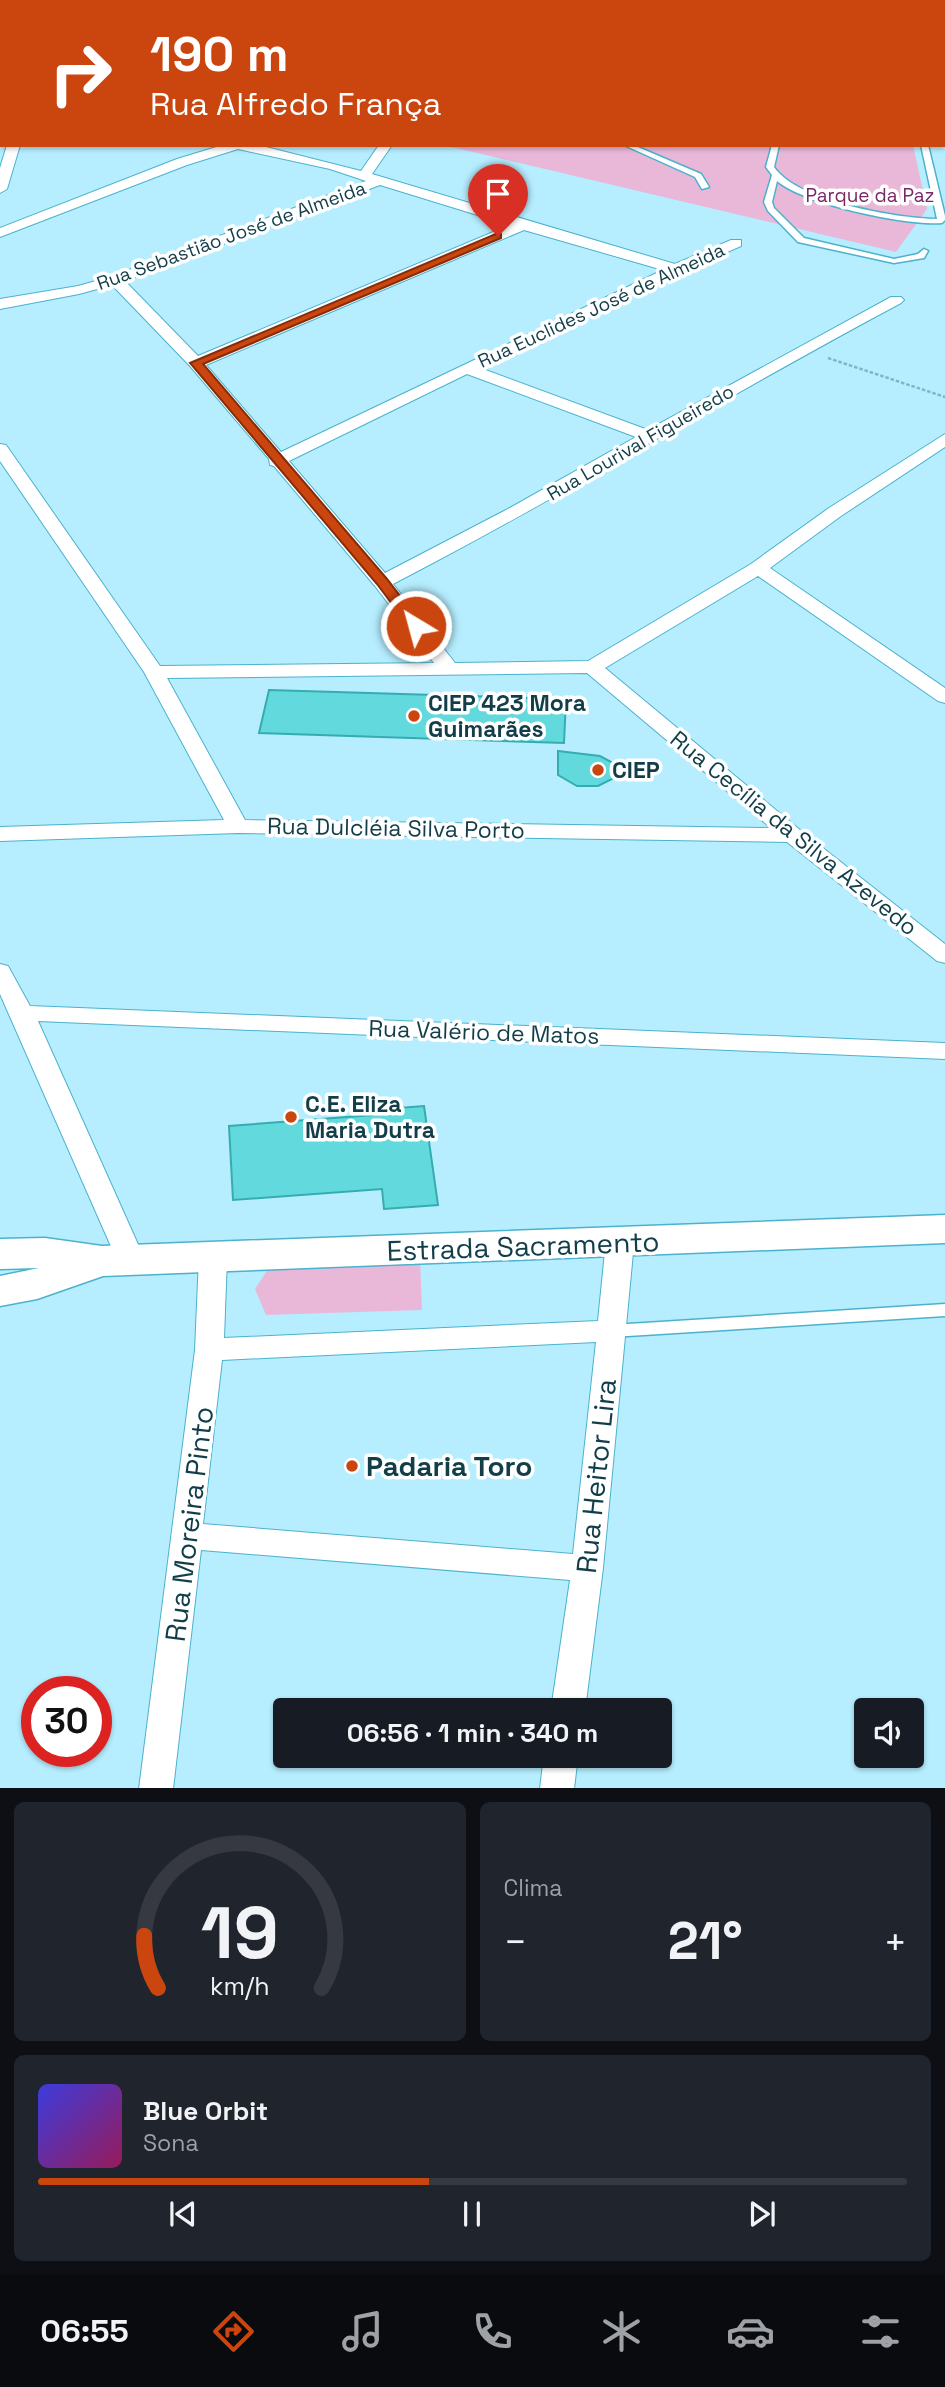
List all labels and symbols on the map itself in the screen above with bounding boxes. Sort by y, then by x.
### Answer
pin [468,164,528,236]
street label: Rua Sebastião José de Almeida [93,175,369,296]
park label: Parque da Paz [805,183,935,208]
street label: Rua Euclides José de Almeida [474,237,729,374]
street label: Rua Lourival Figueiredo [542,379,738,506]
position arrow [379,589,453,663]
place label: CIEP 423 Mora Guimarães [428,688,586,744]
marker: CIEP 423 Mora Guimarães [406,708,422,724]
street label: Rua Cecília da Silva Azevedo [664,724,924,942]
place label: CIEP [612,755,660,785]
marker: CIEP [590,762,606,778]
street label: Rua Dulcléia Silva Porto [267,811,525,845]
street label: Rua Valério de Matos [368,1013,600,1051]
place label: C.E. Eliza Maria Dutra [305,1089,435,1145]
marker: C.E. Eliza Maria Dutra [283,1109,299,1125]
street label: Estrada Sacramento [386,1223,660,1269]
street label: Rua Heitor Lira [568,1377,624,1575]
street label: Rua Moreira Pinto [157,1404,221,1644]
place label: Padaria Toro [366,1448,532,1484]
marker: Padaria Toro [344,1458,360,1474]
speed limit sign: 30 [21,1676,112,1767]

